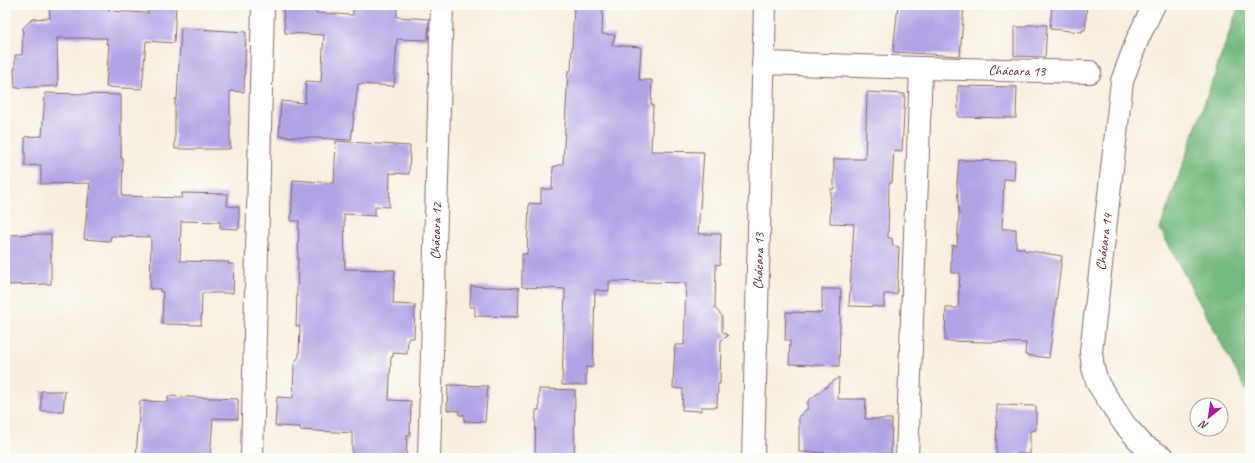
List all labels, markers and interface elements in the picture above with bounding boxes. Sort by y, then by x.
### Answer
street label: Chácara 13 [988,61,1047,79]
street label: Chácara 12 [426,201,445,260]
street label: Chácara 14 [1092,211,1116,271]
street label: Chácara 13 [749,231,768,290]
north arrow [1189,397,1229,437]
text: N [1196,417,1210,433]

